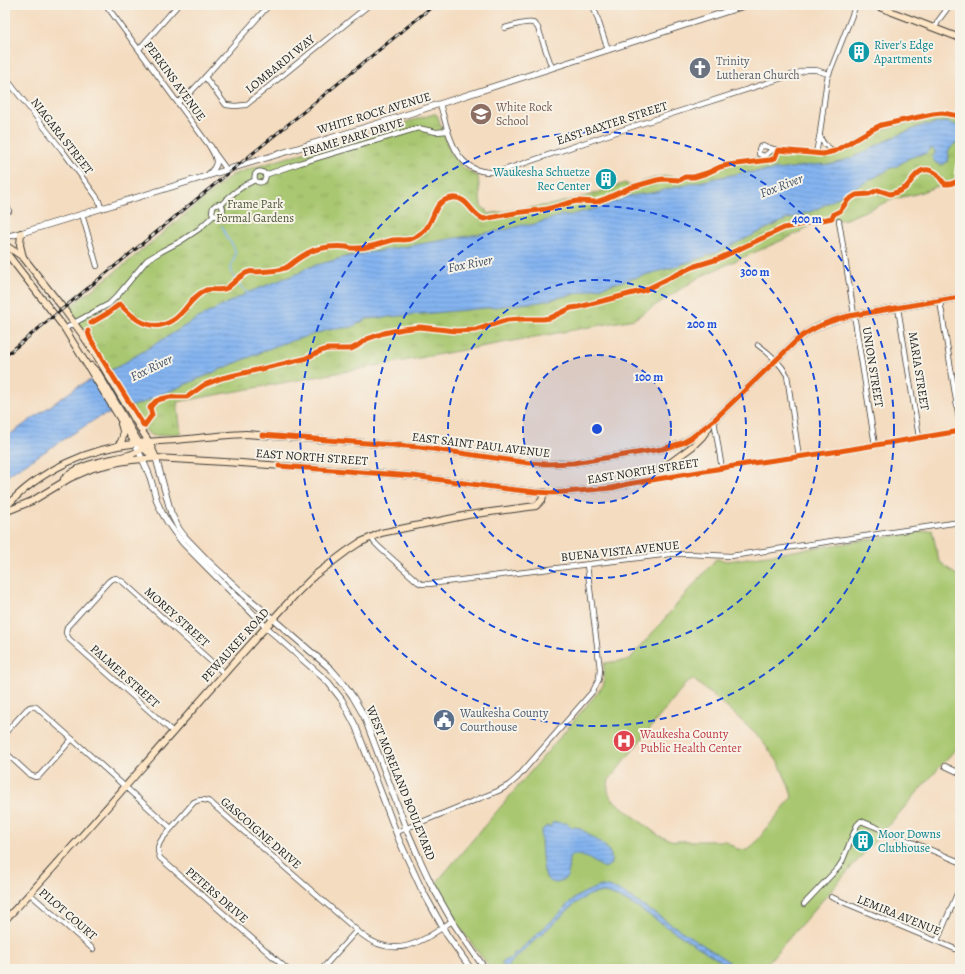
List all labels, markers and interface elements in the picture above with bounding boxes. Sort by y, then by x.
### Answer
street label: LOMBARDI WAY [242,31,318,97]
place label: River's Edge Apartments [873,37,934,67]
street label: PERKINS AVENUE [141,38,209,124]
building icon: River's Edge Apartments [846,39,872,65]
place label: Trinity Lutheran Church [716,53,800,83]
church icon: Trinity Lutheran Church [687,55,713,81]
street label: WHITE ROCK AVENUE [314,88,433,138]
street label: NIAGARA STREET [27,95,97,178]
street label: EAST BAXTER STREET [555,97,670,148]
place label: White Rock School [495,99,553,129]
school or university icon: White Rock School [468,101,494,127]
street label: FRAME PARK DRIVE [300,114,406,160]
place label: Waukesha Schuetze Rec Center [492,164,590,194]
building icon: Waukesha Schuetze Rec Center [593,166,619,192]
water label: Fox River [757,169,806,201]
park label: Frame Park Formal Gardens [216,196,294,226]
text: 400 m [792,211,822,227]
water label: Fox River [447,251,494,276]
text: 300 m [740,264,770,280]
text: 200 m [687,316,717,332]
street label: UNION STREET [859,326,887,409]
street label: MARIA STREET [905,331,933,412]
water label: Fox River [127,350,175,385]
text: 100 m [635,369,663,385]
centre of rings [590,422,604,436]
street label: EAST SAINT PAUL AVENUE [411,429,551,461]
street label: EAST NORTH STREET [255,445,369,469]
street label: EAST NORTH STREET [586,454,700,488]
street label: BUENA VISTA AVENUE [560,537,680,565]
street label: MOREY STREET [141,584,213,651]
street label: PEWAUKEE ROAD [197,605,273,685]
street label: PALMER STREET [87,641,163,711]
street label: WEST MORELAND BOULEVARD [362,702,439,863]
place label: Waukesha County Courthouse [459,705,549,735]
public building icon: Waukesha County Courthouse [431,707,457,733]
place label: Waukesha County Public Health Center [639,726,742,756]
hospital icon: Waukesha County Public Health Center [611,728,637,754]
street label: GASCOIGNE DRIVE [217,794,305,872]
place label: Moor Downs Clubhouse [878,826,941,856]
building icon: Moor Downs Clubhouse [850,828,876,854]
street label: PETERS DRIVE [182,863,252,927]
street label: PILOT COURT [36,884,101,944]
street label: LEMIRA AVENUE [855,891,943,939]

